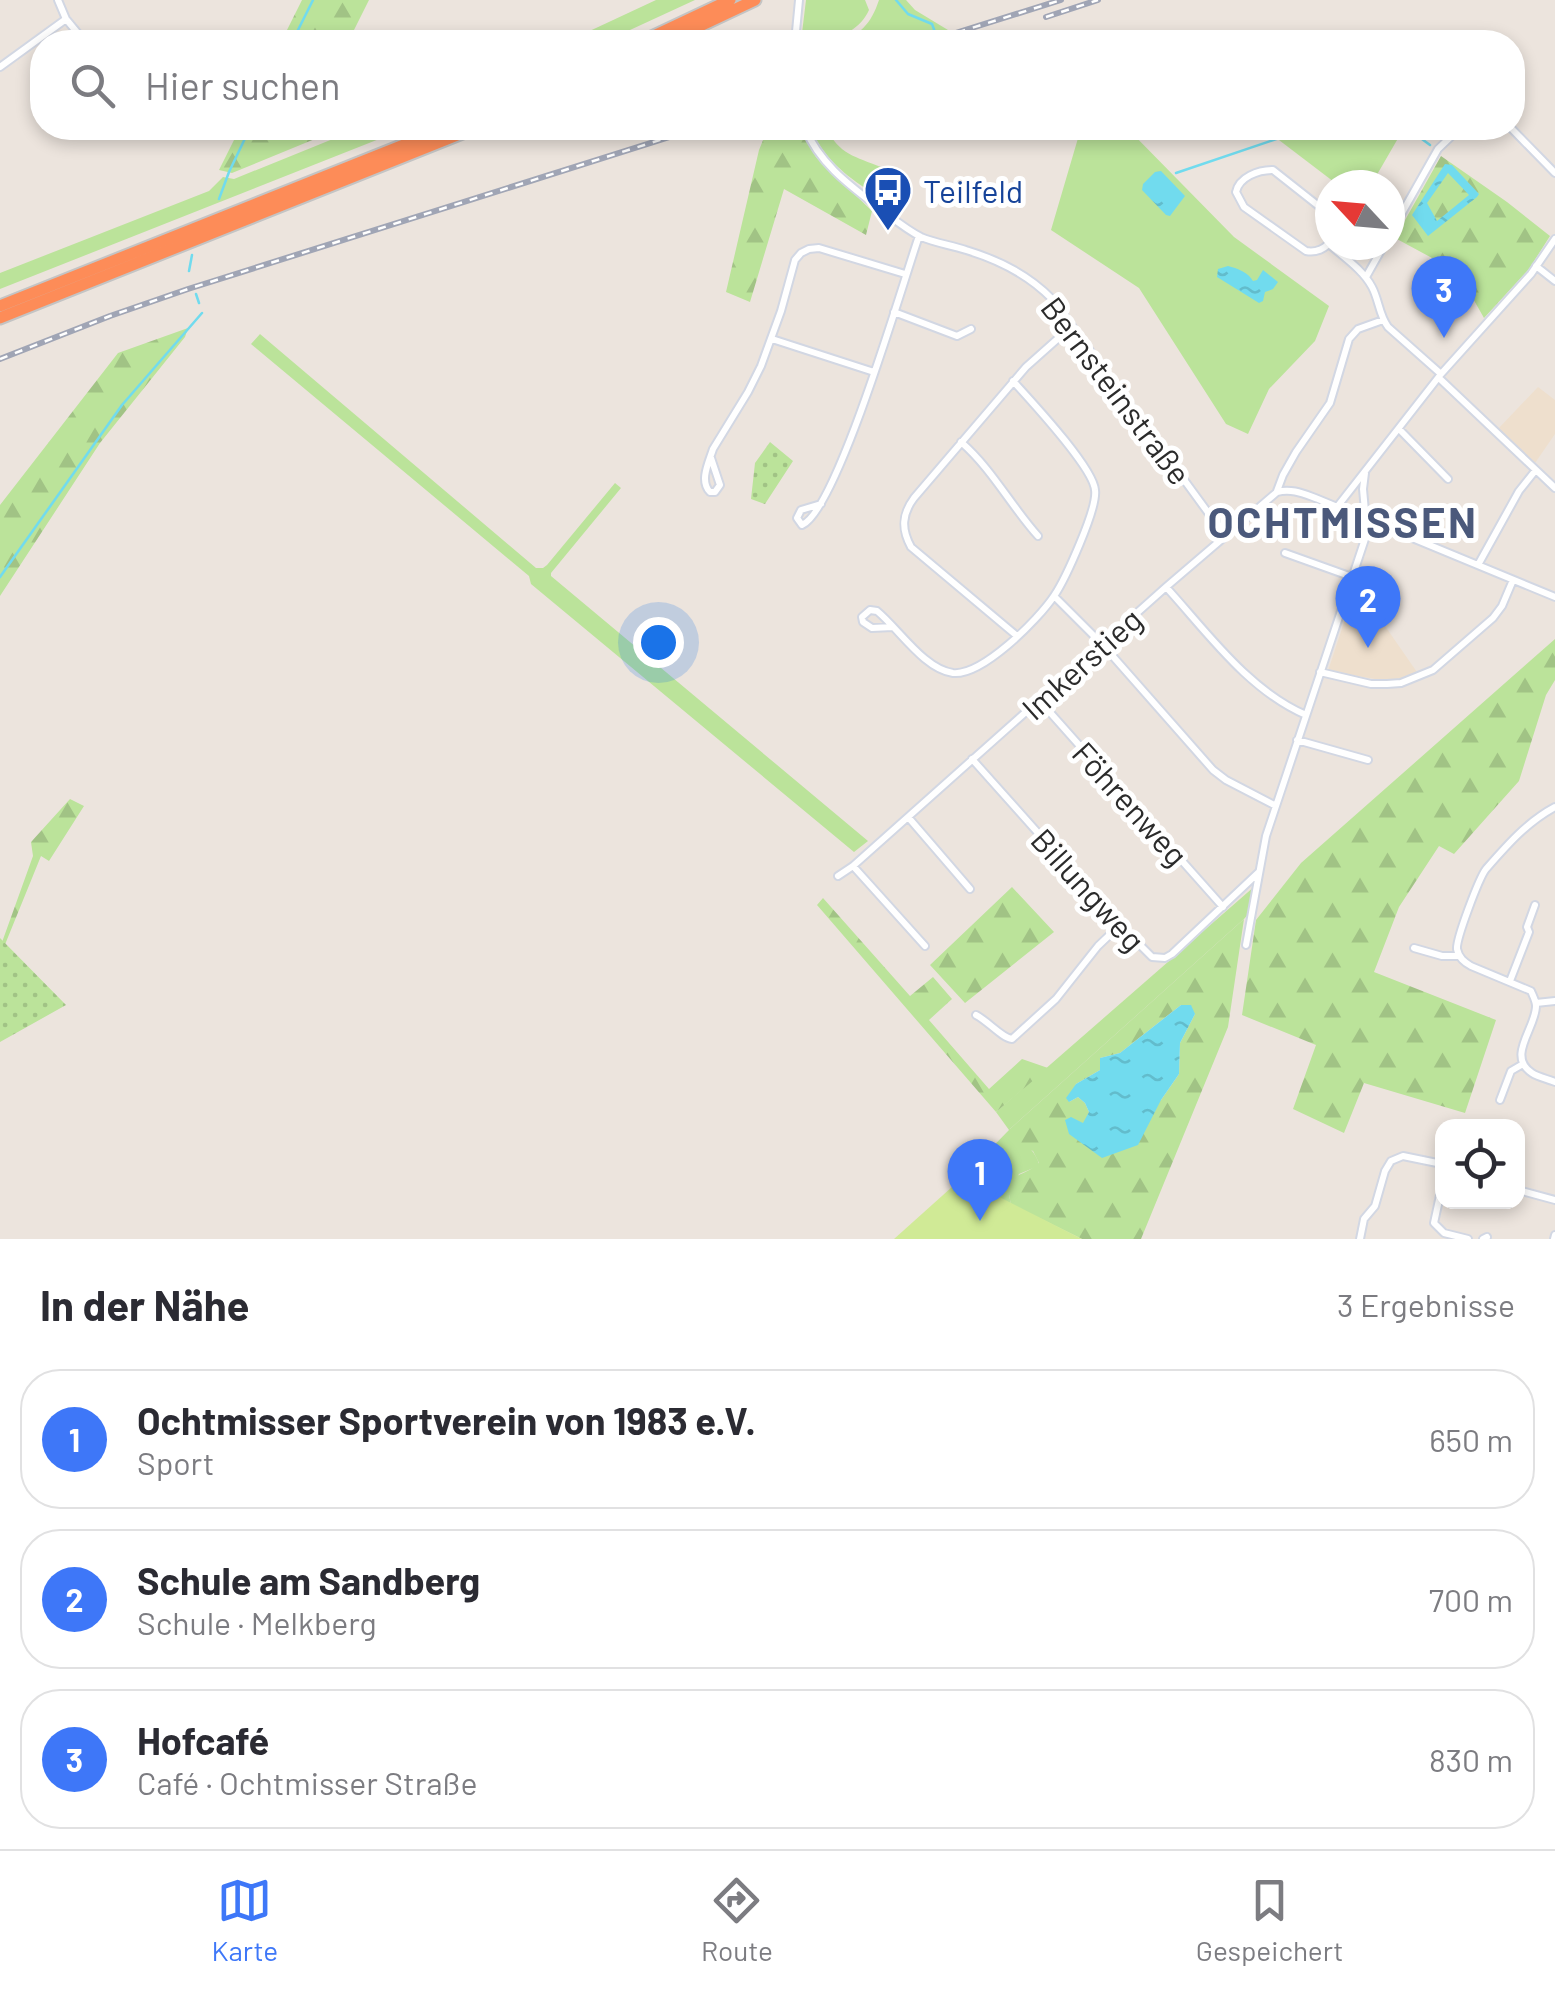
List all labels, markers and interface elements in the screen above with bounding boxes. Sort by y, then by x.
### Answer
search box [30,30,1525,140]
icon: search [65,58,120,113]
text: Hier suchen [145,62,341,108]
bus stop icon: Teilfeld [862,164,914,232]
north arrow [1315,170,1405,260]
place label: Teilfeld [923,171,1023,209]
pin: 3 [1412,255,1476,338]
street label: Bernsteinstraße [1034,289,1200,491]
district label: OCHTMISSEN [1207,496,1479,546]
pin: 2 [1336,566,1400,648]
street label: Imkerstieg [1013,599,1149,727]
your location [633,617,684,668]
street label: Föhrenweg [1066,733,1196,873]
street label: Billungweg [1024,820,1154,958]
map controls [1435,1119,1525,1209]
button: locate [1435,1119,1525,1209]
pin: 1 [948,1138,1012,1221]
text: In der Nähe [40,1279,249,1329]
text: 3 Ergebnisse [1337,1285,1515,1323]
text: Ochtmisser Sportverein von 1983 e.V. [137,1397,756,1443]
text: 1 [69,1420,80,1458]
text: 650 m [1429,1420,1513,1458]
text: Sport [137,1443,214,1481]
text: Schule am Sandberg [137,1557,480,1603]
text: 2 [66,1580,83,1618]
text: 700 m [1429,1580,1513,1618]
text: Schule · Melkberg [137,1603,377,1641]
text: Hofcafé [137,1717,269,1763]
text: 3 [66,1740,83,1778]
text: 830 m [1429,1740,1513,1778]
text: Café · Ochtmisser Straße [137,1763,477,1801]
tab: Karte [211,1873,278,1967]
tab: Route [701,1873,773,1967]
tab: Gespeichert [1196,1873,1344,1967]

